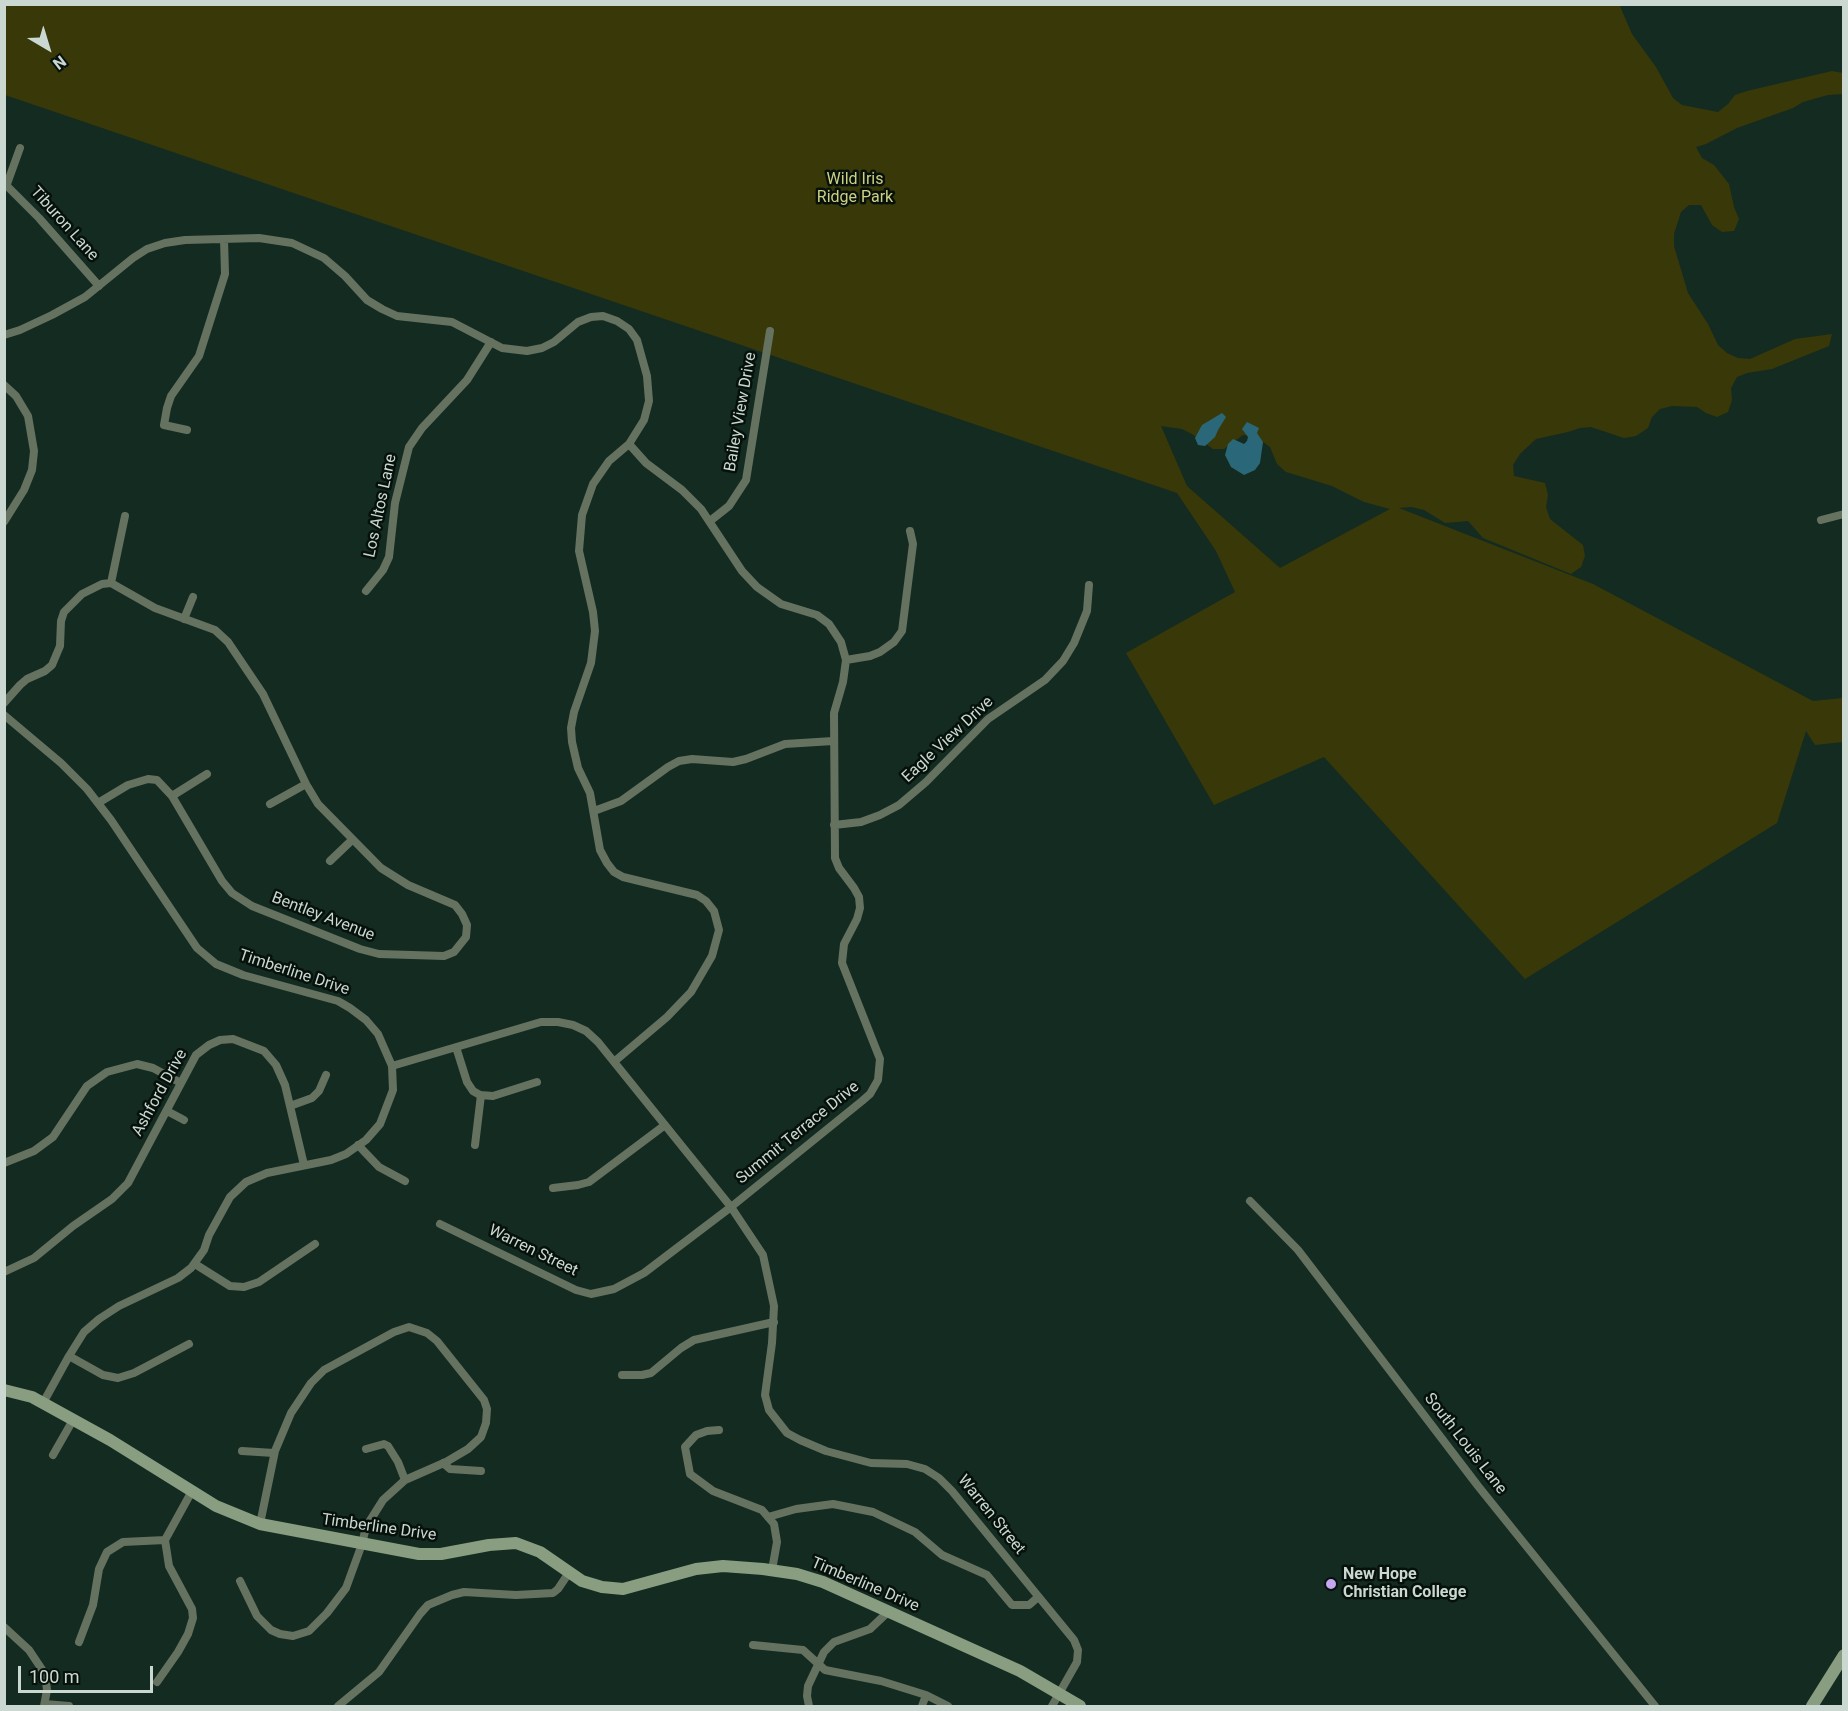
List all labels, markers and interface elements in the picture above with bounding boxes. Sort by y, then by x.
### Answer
north arrow [18,18,78,78]
text: N [49,52,70,74]
park label: Wild Iris Ridge Park [817,170,893,208]
street label: Tiburon Lane [26,183,102,265]
street label: Bailey View Drive [721,351,761,473]
street label: Los Altos Lane [361,452,401,560]
street label: Eagle View Drive [898,693,998,787]
street label: Bentley Avenue [269,889,377,945]
street label: Timberline Drive [236,946,352,1000]
street label: Ashford Drive [128,1046,192,1140]
street label: Summit Terrace Drive [733,1077,863,1189]
street label: Warren Street [485,1221,581,1281]
street label: South Louis Lane [1420,1390,1510,1498]
street label: Warren Street [953,1471,1029,1559]
street label: Timberline Drive [321,1510,437,1546]
street label: Timberline Drive [808,1554,922,1616]
place label: New Hope Christian College [1343,1565,1466,1603]
marker: New Hope Christian College [1324,1577,1338,1591]
scale bar [21,1654,156,1692]
text: 100 m [29,1666,80,1687]

